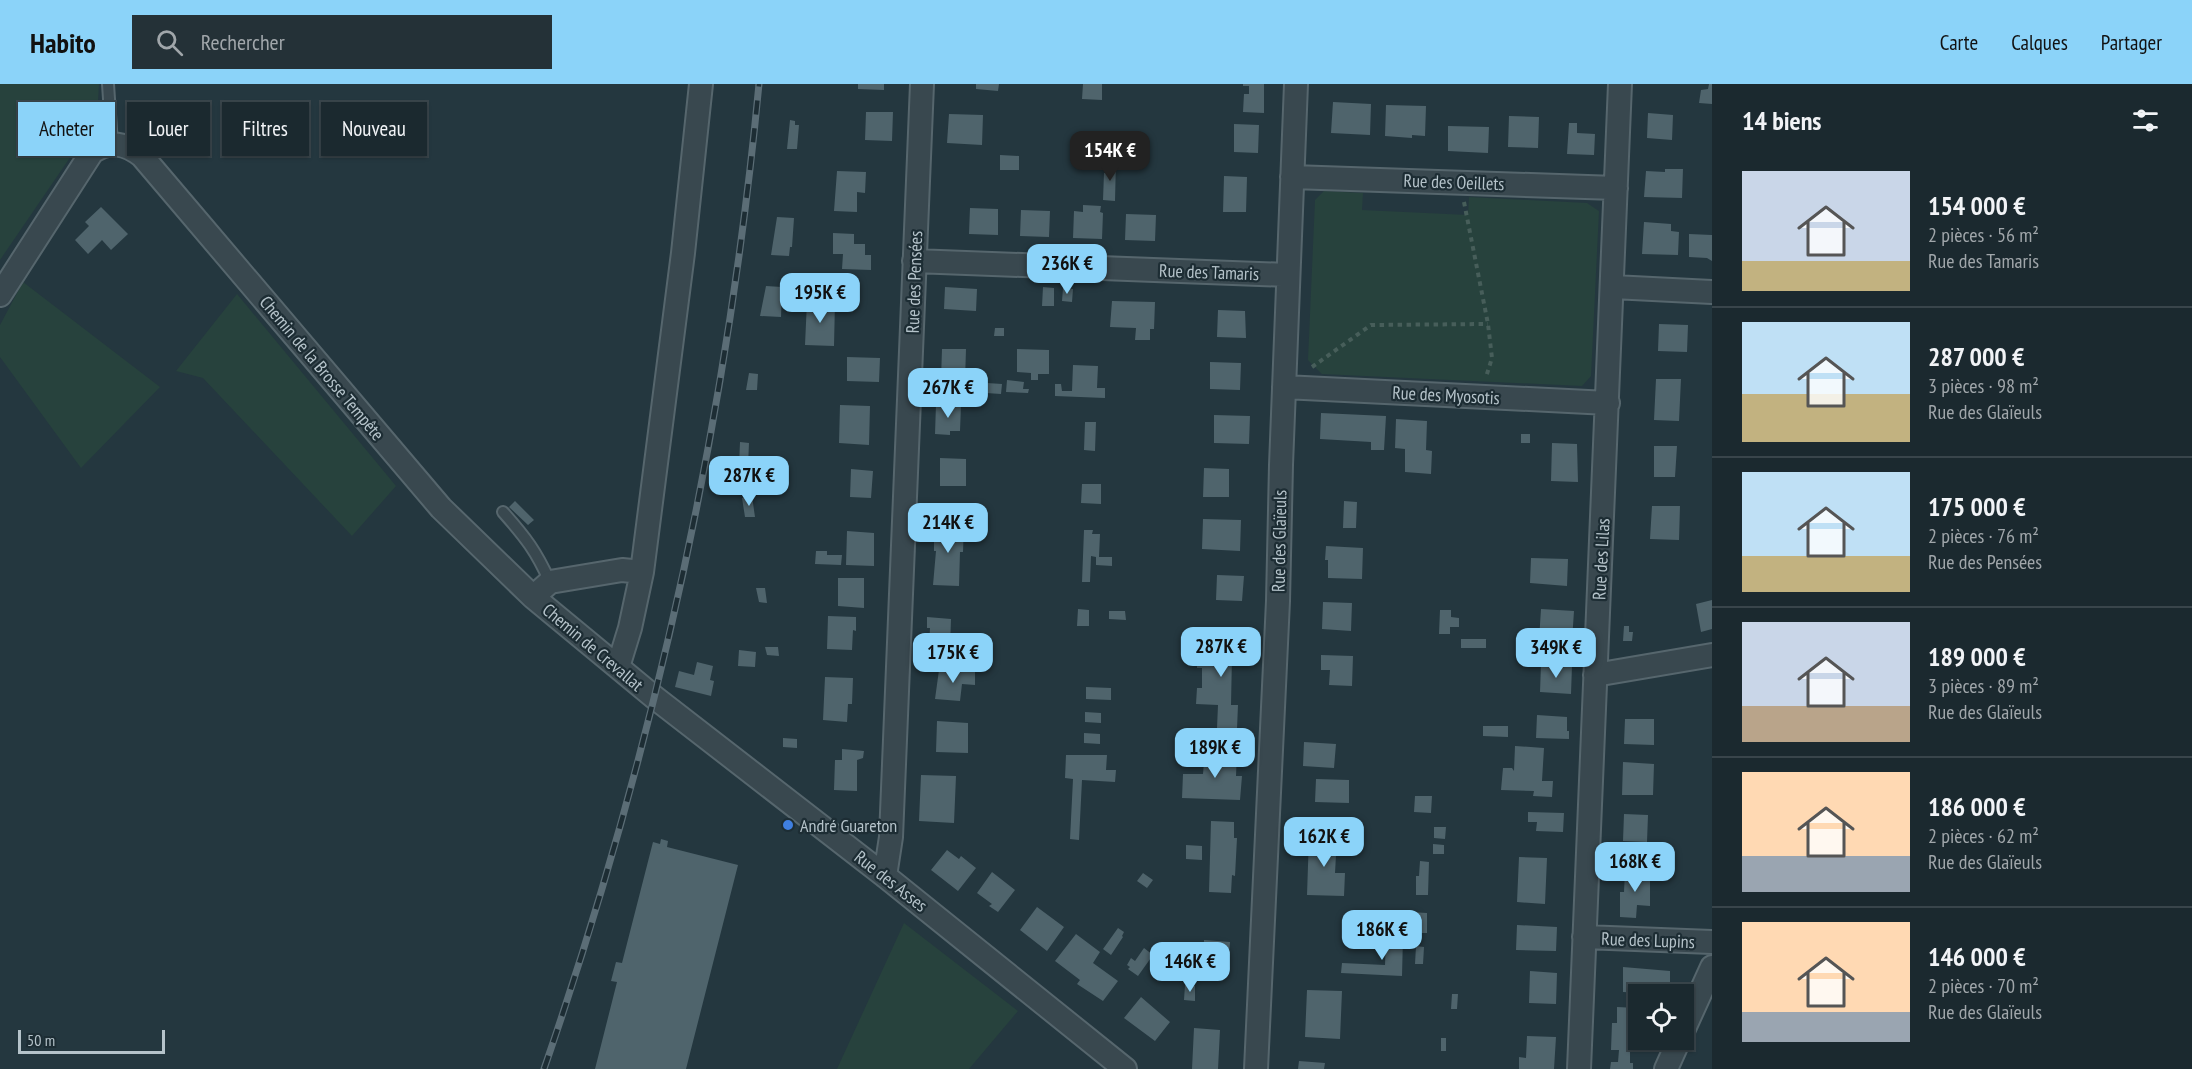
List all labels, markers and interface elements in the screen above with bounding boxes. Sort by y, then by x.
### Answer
search box [132,15,552,69]
text: Habito [30,24,96,61]
icon: search [153,26,186,59]
text: Rechercher [201,28,285,56]
text: Carte [1940,29,1978,56]
text: Calques [2011,29,2068,56]
text: Partager [2101,29,2162,56]
chip: Acheter [18,102,115,156]
chip: Louer [127,102,210,156]
chip: Filtres [222,102,309,156]
chip: Nouveau [321,102,427,156]
text: 14 biens [1742,104,1821,137]
icon: filters [2129,104,2162,137]
pin: 154K € [1061,131,1159,182]
text: 154K € [1084,137,1136,163]
street label: Rue des Oeillets [1403,169,1505,195]
text: 154 000 € [1928,189,2026,222]
icon: home [1790,195,1862,267]
text: 2 pièces · 56 m² [1928,222,2039,248]
street label: Rue des Pensées [901,230,927,334]
pin: 236K € [1018,244,1116,295]
text: Rue des Tamaris [1928,248,2039,274]
text: 236K € [1041,250,1093,276]
street label: Rue des Tamaris [1159,259,1259,285]
pin: 195K € [771,273,869,324]
text: 195K € [794,279,846,305]
street label: Chemin de la Brosse Tempête [255,291,389,445]
text: 287 000 € [1928,340,2025,373]
icon: home [1790,346,1862,418]
pin: 267K € [899,368,997,419]
text: 3 pièces · 98 m² [1928,373,2039,399]
text: 267K € [922,374,974,400]
street label: Rue des Myosotis [1392,381,1500,409]
text: Rue des Glaïeuls [1928,399,2042,425]
pin: 287K € [700,456,798,507]
text: 287K € [723,462,775,488]
street label: Rue des Glaïeuls [1267,490,1291,592]
text: 175 000 € [1928,490,2026,523]
icon: home [1790,496,1862,568]
pin: 214K € [899,503,997,554]
text: 214K € [922,509,974,535]
street label: Rue des Lilas [1587,518,1615,600]
text: 2 pièces · 76 m² [1928,523,2039,549]
text: Rue des Pensées [1928,549,2042,575]
street label: Chemin de Crevallat [538,598,648,696]
pin: 287K € [1172,627,1270,678]
pin: 349K € [1507,628,1605,679]
pin: 175K € [904,633,1002,684]
text: 287K € [1195,633,1247,659]
text: 349K € [1530,634,1582,660]
text: 175K € [927,639,979,665]
text: 189 000 € [1928,640,2026,673]
icon: home [1790,646,1862,718]
text: 3 pièces · 89 m² [1928,673,2039,699]
text: Rue des Glaïeuls [1928,699,2042,725]
pin: 189K € [1166,728,1264,779]
text: 189K € [1189,734,1241,760]
text: 186 000 € [1928,790,2026,823]
icon: home [1790,796,1862,868]
place label: André Guareton [800,814,897,837]
pin: 162K € [1275,817,1373,868]
marker: André Guareton [781,818,795,832]
text: 162K € [1298,823,1350,849]
text: 2 pièces · 62 m² [1928,823,2039,849]
pin: 168K € [1586,842,1684,893]
street label: Rue des Asses [850,845,932,917]
text: 168K € [1609,848,1661,874]
text: Rue des Glaïeuls [1928,849,2042,875]
pin: 186K € [1333,910,1431,961]
text: 186K € [1356,916,1408,942]
street label: Rue des Lupins [1601,927,1695,953]
text: 146 000 € [1928,940,2026,973]
pin: 146K € [1141,942,1239,993]
icon: home [1790,946,1862,1018]
text: 146K € [1164,948,1216,974]
text: 2 pièces · 70 m² [1928,973,2039,999]
map controls [1628,984,1694,1050]
button: locate [1628,984,1694,1050]
text: Rue des Glaïeuls [1928,999,2042,1025]
scale bar [18,1027,165,1054]
text: 50 m [27,1030,55,1050]

